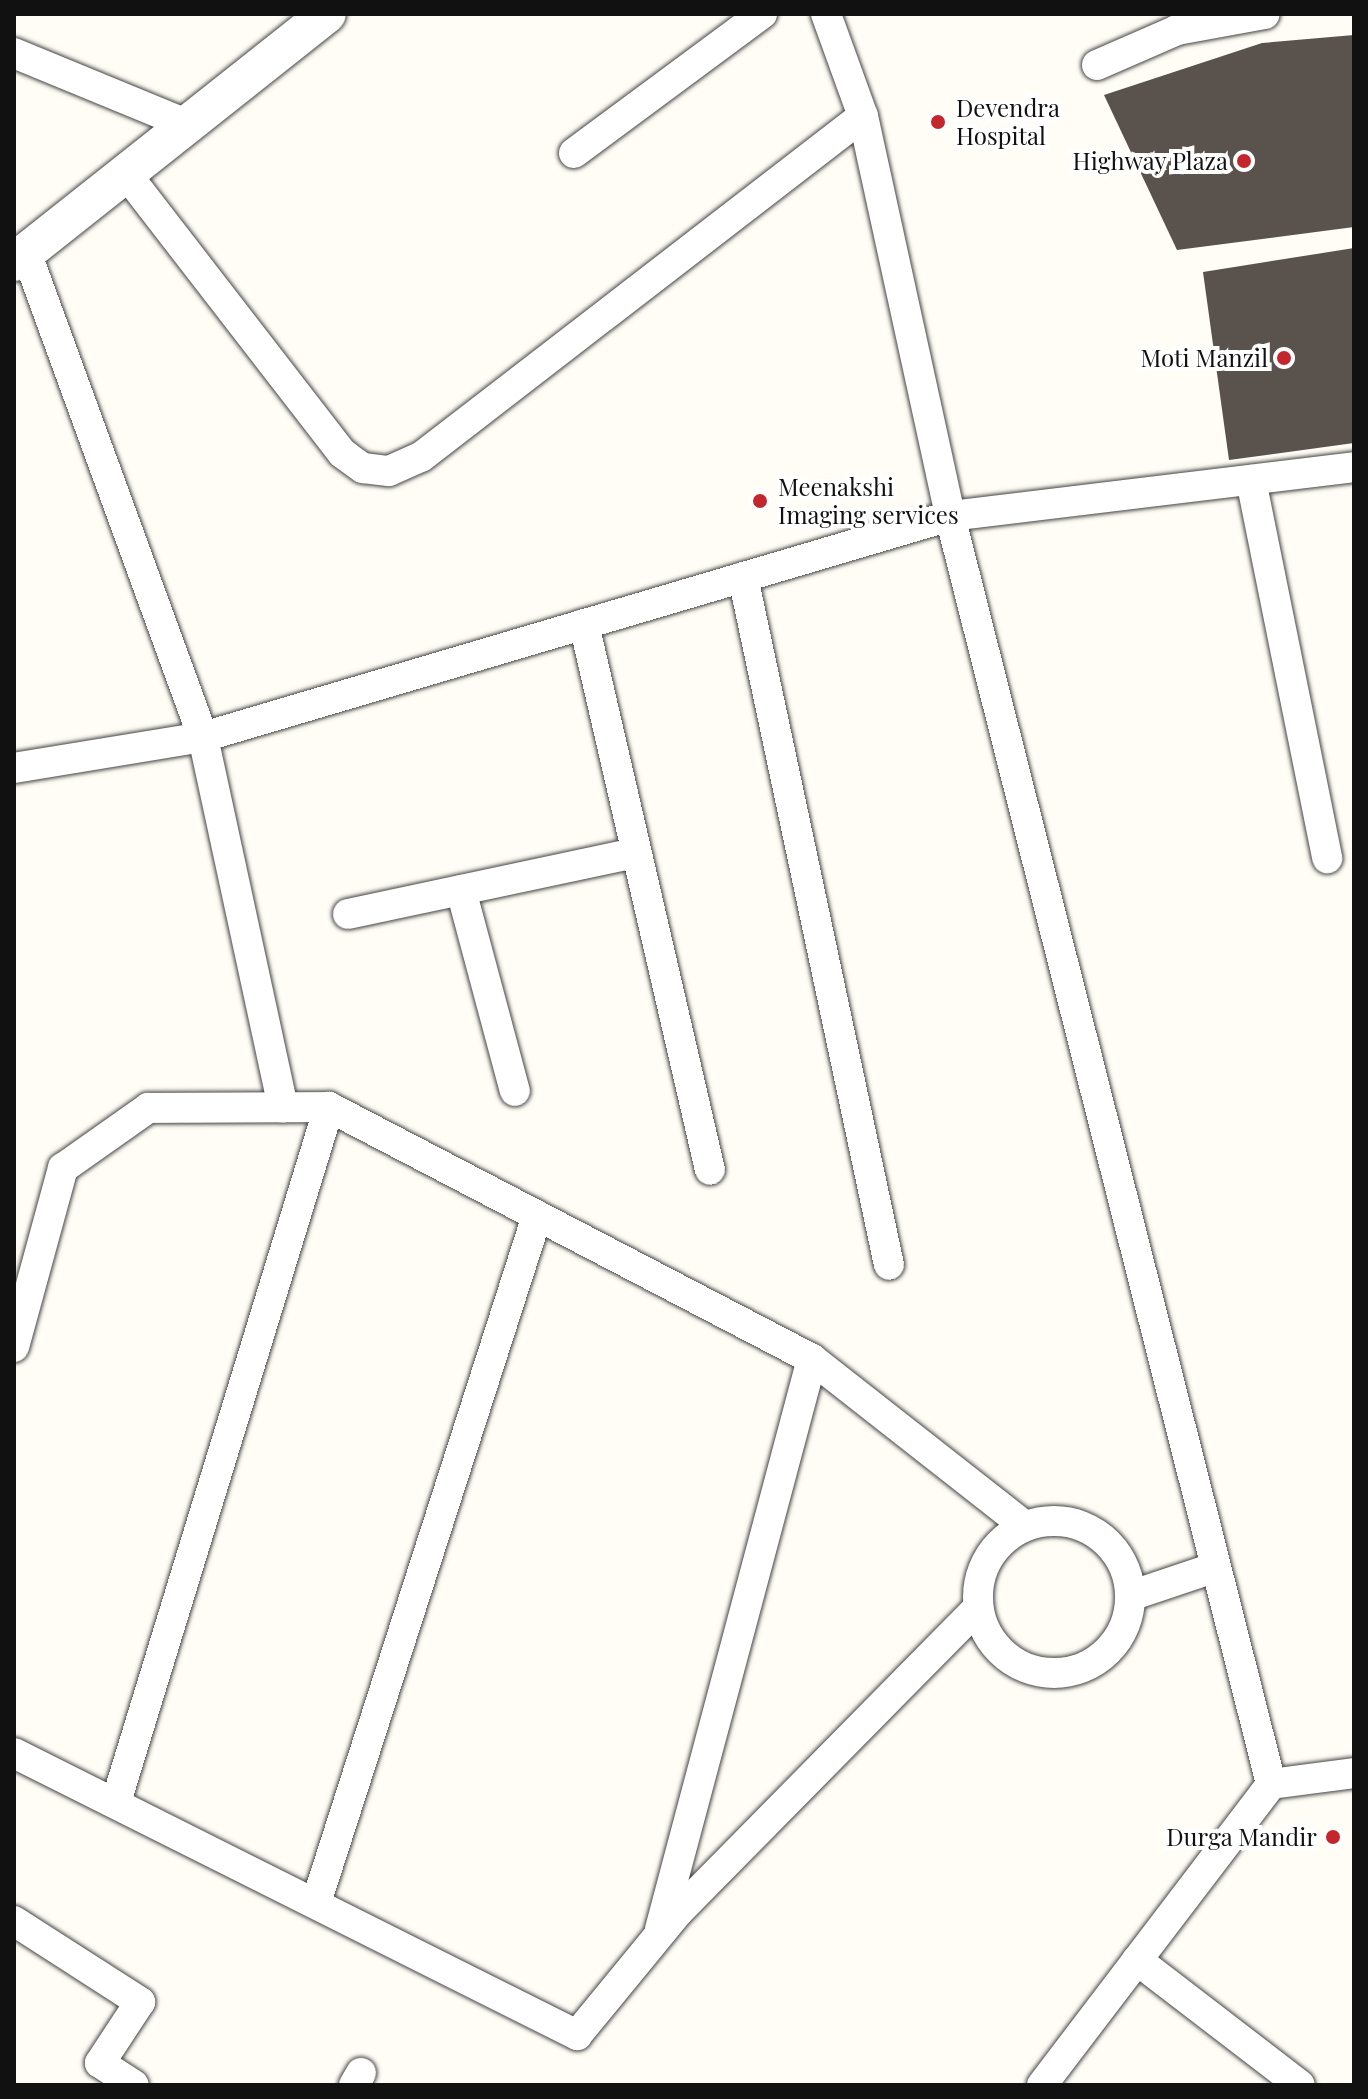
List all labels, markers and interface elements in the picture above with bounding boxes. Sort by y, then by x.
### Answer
place label: Devendra Hospital [956,94,1060,150]
marker: Devendra Hospital [927,111,949,133]
place label: Highway Plaza [1072,147,1228,175]
marker: Highway Plaza [1235,152,1253,170]
place label: Moti Manzil [1140,344,1268,372]
marker: Moti Manzil [1275,349,1293,367]
place label: Meenakshi Imaging services [778,473,959,529]
marker: Meenakshi Imaging services [749,490,771,512]
place label: Durga Mandir [1166,1823,1317,1851]
marker: Durga Mandir [1324,1828,1342,1846]

